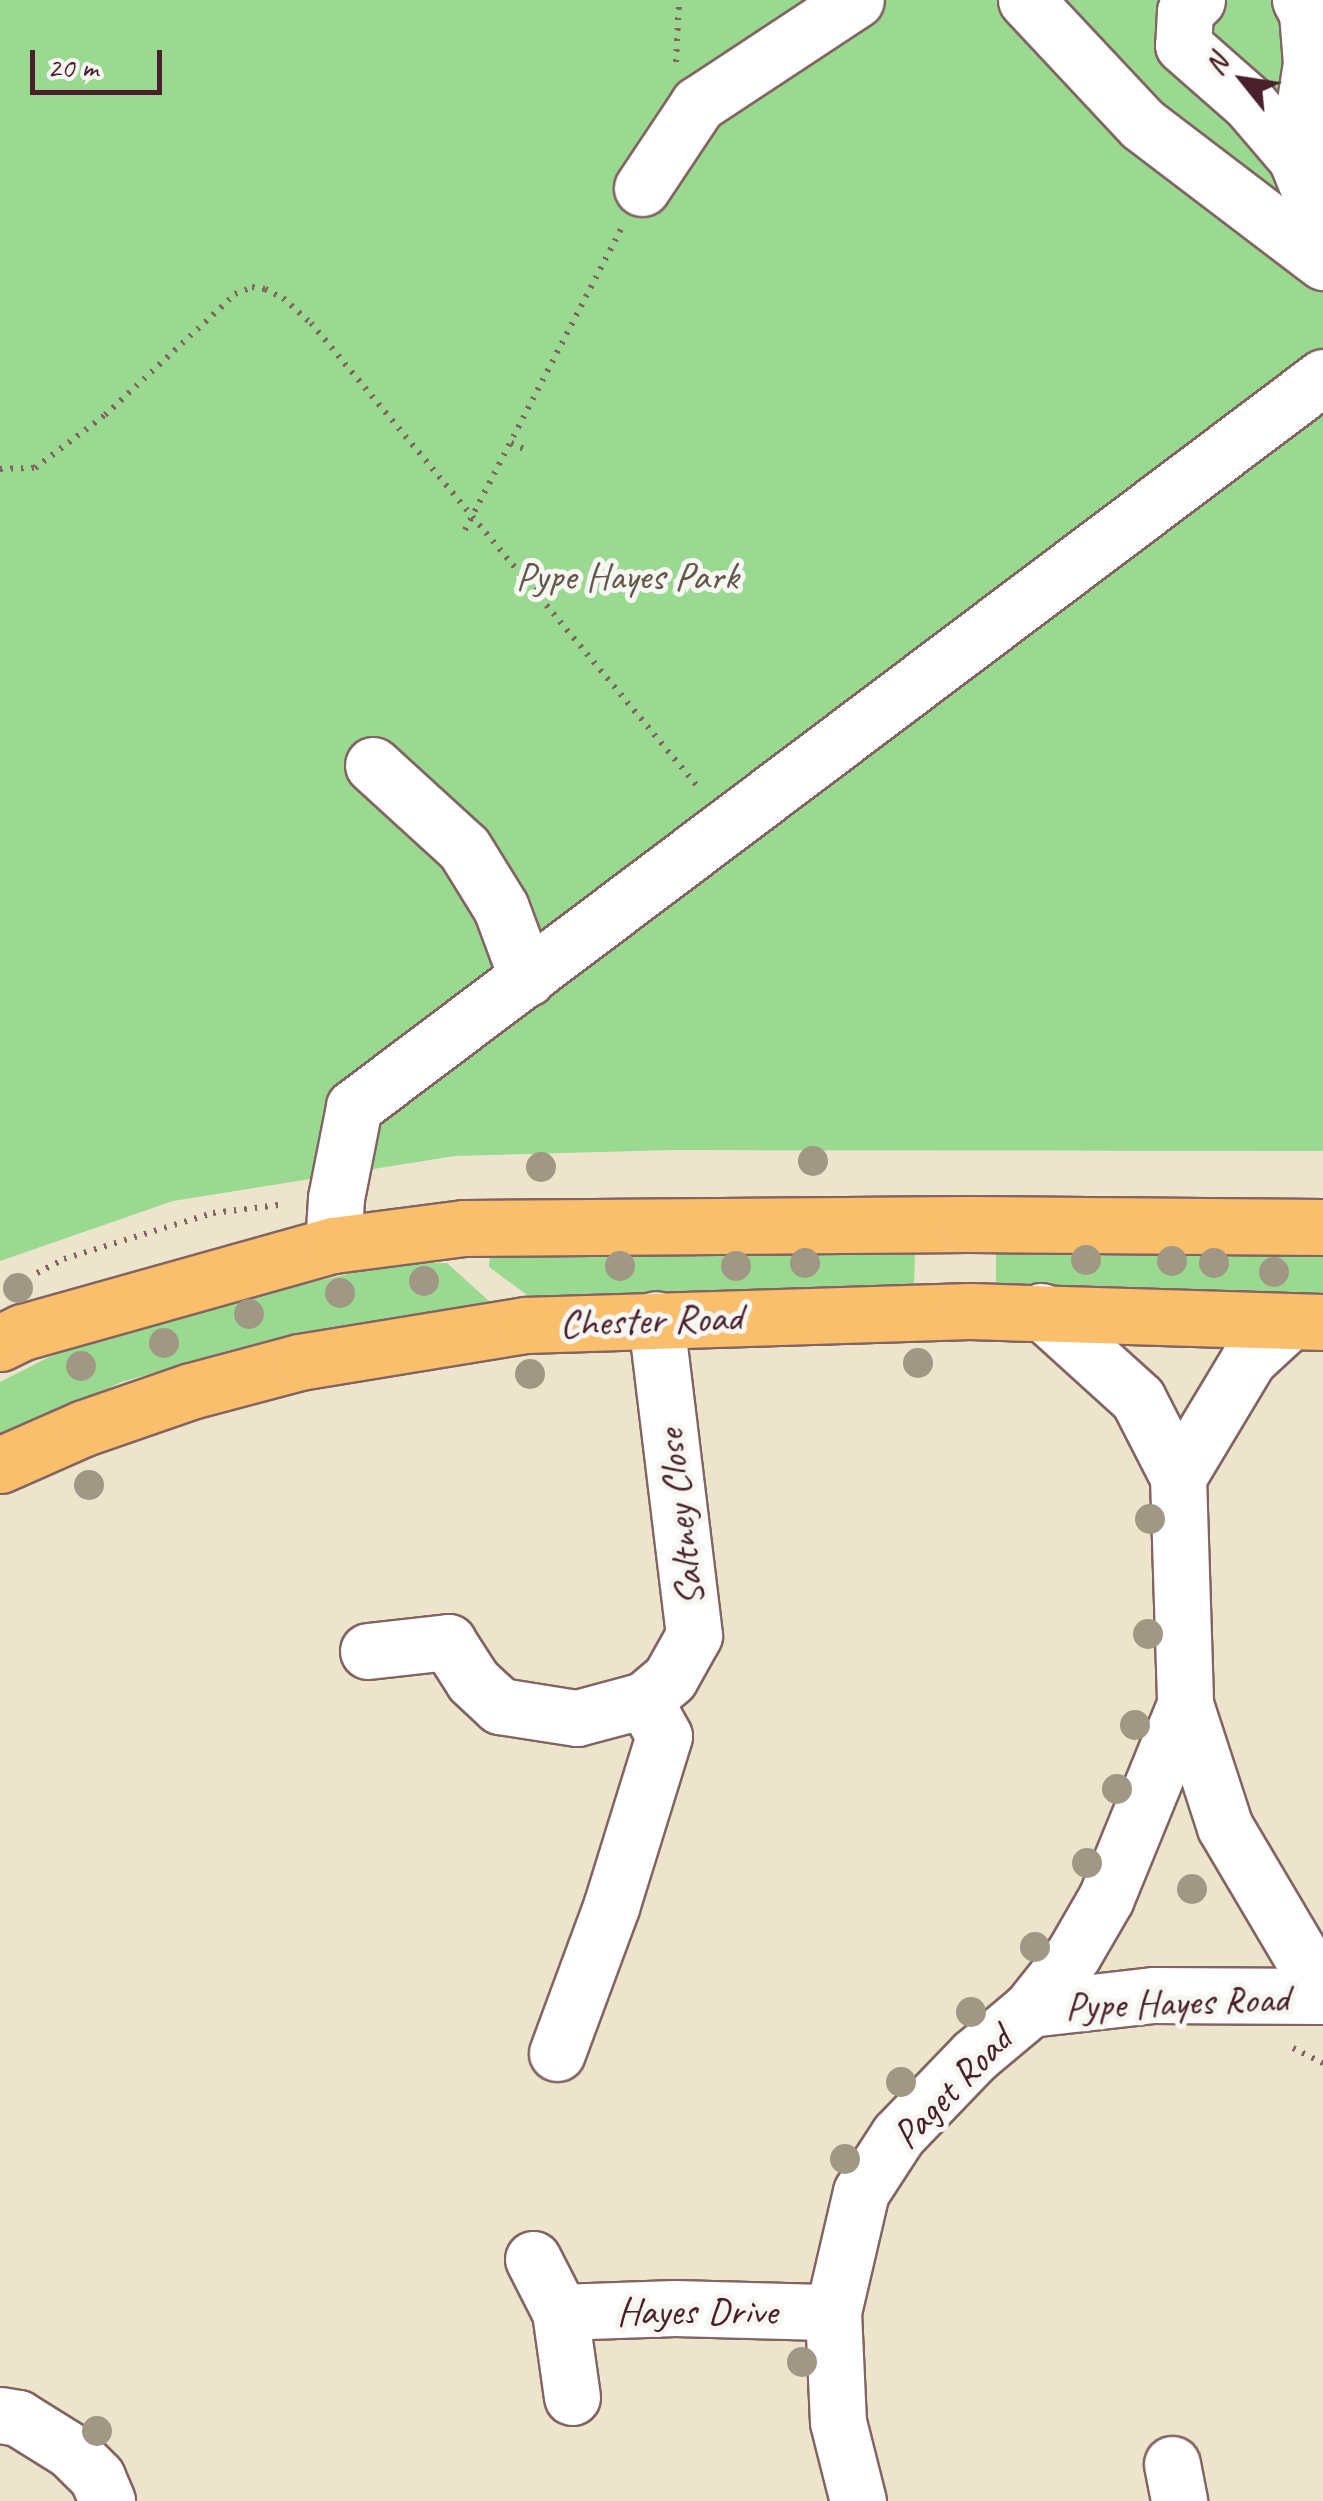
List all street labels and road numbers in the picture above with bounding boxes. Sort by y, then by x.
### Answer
street label: Chester Road [560,1293,742,1347]
street label: Saltney Close [645,1427,715,1609]
street label: Pype Hayes Road [1063,1974,1291,2030]
street label: Paget Road [882,2016,1022,2158]
street label: Hayes Drive [617,2287,777,2335]

